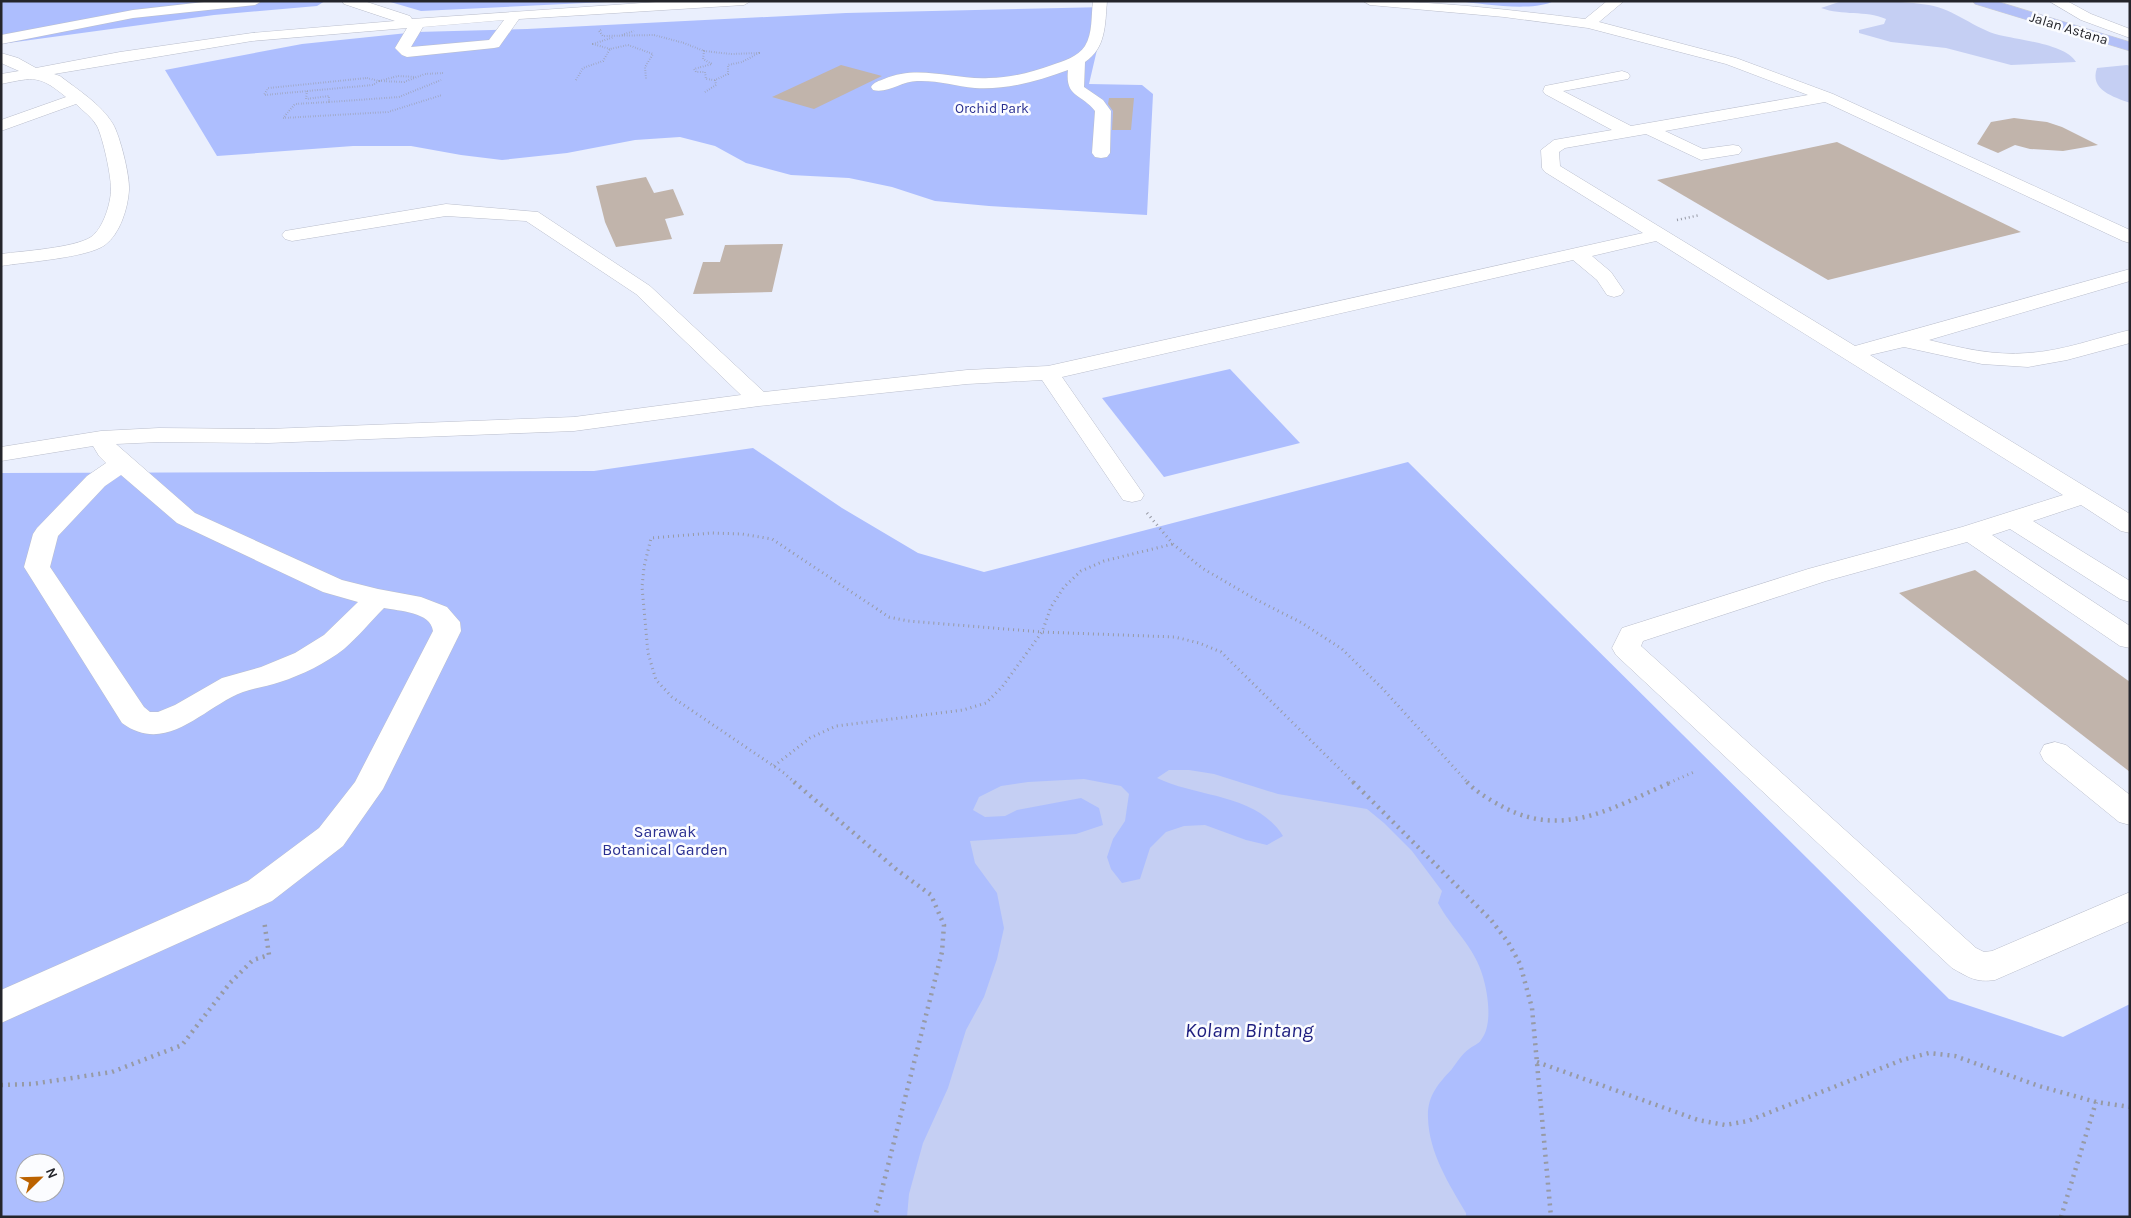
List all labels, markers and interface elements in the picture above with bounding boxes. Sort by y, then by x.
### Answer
street label: Jalan Astana [2027,8,2110,48]
park label: Orchid Park [955,100,1029,117]
park label: Sarawak Botanical Garden [602,822,728,859]
water label: Kolam Bintang [1185,1018,1315,1042]
north arrow [15,1153,65,1203]
text: N [42,1165,61,1181]

